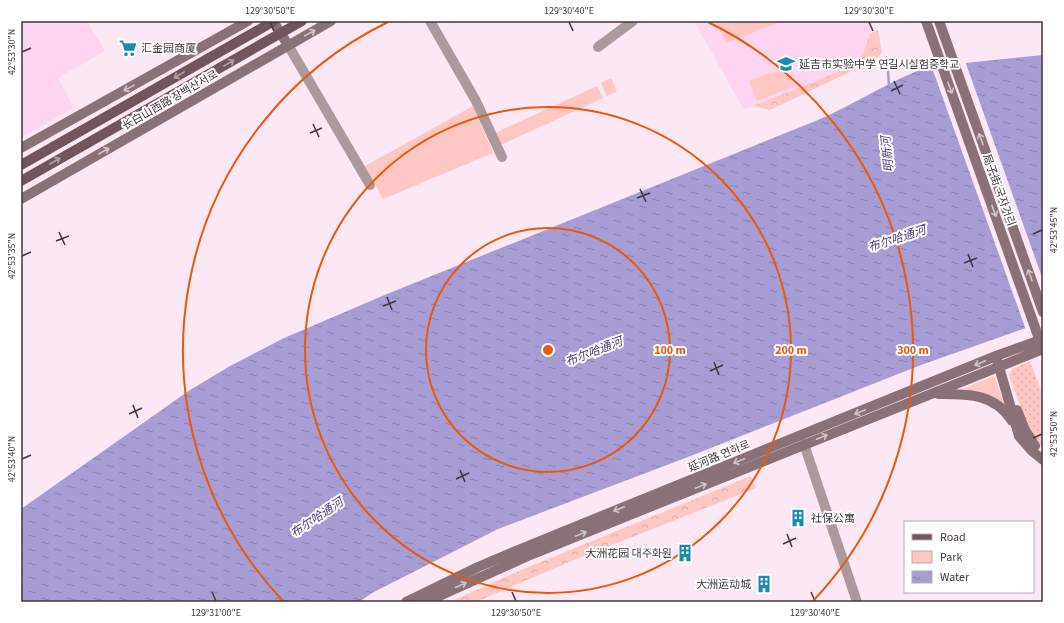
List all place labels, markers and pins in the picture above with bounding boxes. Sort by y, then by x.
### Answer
supermarket icon: 汇金园商厦 [118,38,138,58]
place label: 汇金园商厦 [141,41,196,56]
school or university icon: 延吉市实验中学 연길시실험중학교 [776,54,796,74]
place label: 延吉市实验中学 연길시실험중학교 [799,57,959,72]
centre of rings [541,343,555,357]
building icon: 社保公寓 [788,508,808,528]
place label: 社保公寓 [811,511,855,526]
building icon: 大洲花园 대주화원 [675,543,695,563]
place label: 大洲花园 대주화원 [585,546,672,561]
building icon: 大洲运动城 [754,574,774,594]
place label: 大洲运动城 [696,577,751,592]

